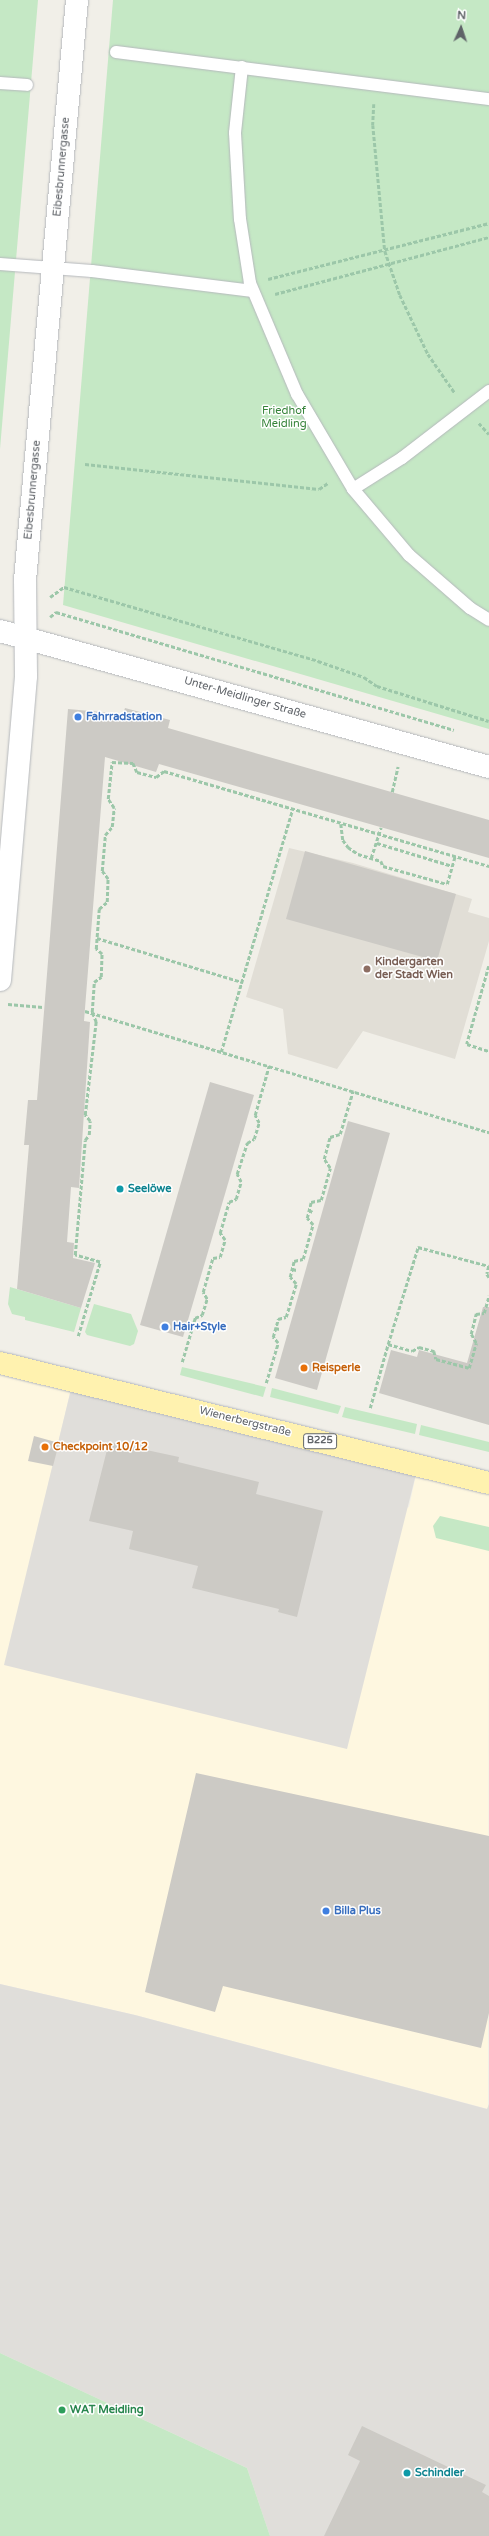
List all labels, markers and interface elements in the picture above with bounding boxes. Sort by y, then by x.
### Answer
north arrow [441,8,481,48]
text: N [457,9,466,22]
street label: Eibesbrunnergasse [51,117,73,217]
park label: Friedhof Meidling [261,405,307,431]
street label: Eibesbrunnergasse [22,440,44,540]
street label: Unter-Meidlinger Straße [182,674,308,722]
place label: Fahrradstation [86,710,162,724]
marker: Fahrradstation [73,712,83,722]
place label: Kindergarten der Stadt Wien [375,956,453,982]
marker: Kindergarten der Stadt Wien [362,964,372,974]
place label: Seelöwe [128,1182,171,1196]
marker: Seelöwe [115,1184,125,1194]
place label: Hair+Style [173,1320,226,1334]
marker: Hair+Style [160,1322,170,1332]
place label: Reisperle [312,1361,360,1375]
marker: Reisperle [299,1363,309,1373]
street label: Wienerbergstraße [198,1404,292,1440]
road number: B225 [303,1433,337,1449]
place label: Checkpoint 10/12 [53,1440,148,1454]
marker: Checkpoint 10/12 [40,1442,50,1452]
place label: Billa Plus [334,1904,381,1918]
marker: Billa Plus [321,1906,331,1916]
place label: WAT Meidling [70,2403,144,2417]
marker: WAT Meidling [57,2405,67,2415]
place label: Schindler [415,2466,464,2480]
marker: Schindler [402,2468,412,2478]

